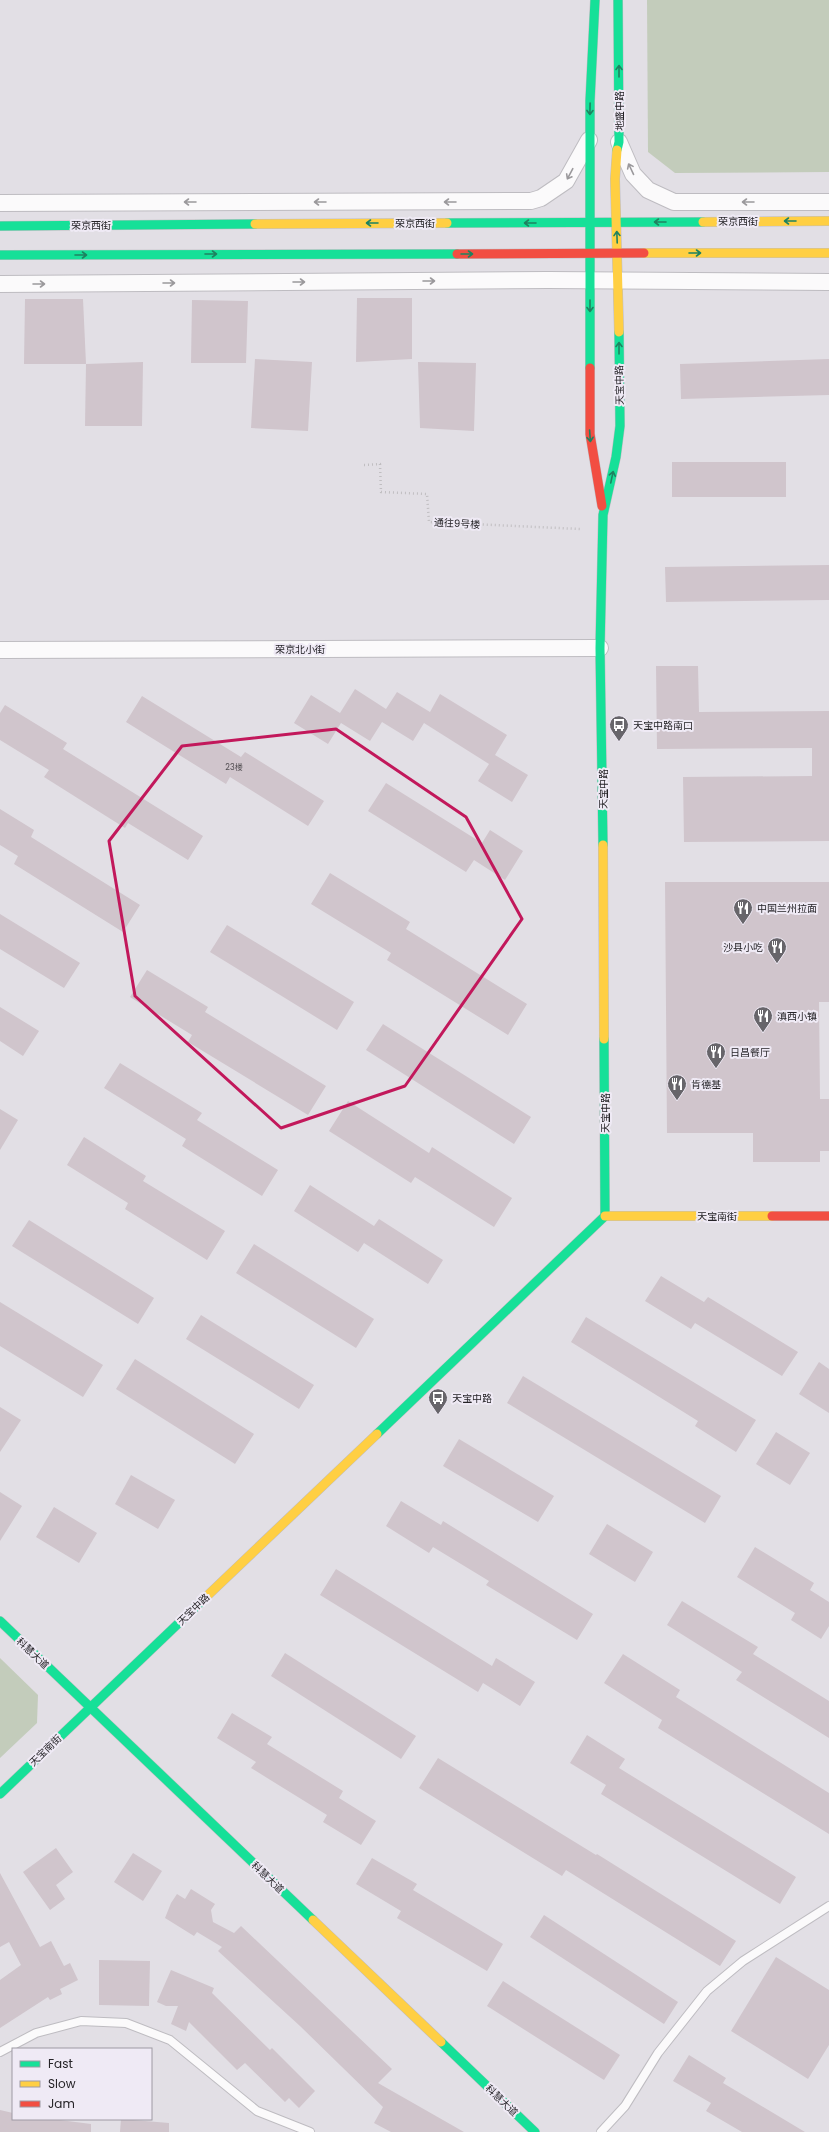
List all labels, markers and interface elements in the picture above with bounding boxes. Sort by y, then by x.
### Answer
one-way arrow [615,65,623,78]
street label: 地盛中路 [612,91,627,131]
one-way arrow [586,102,594,115]
one-way arrow [627,163,634,175]
one-way arrow [566,168,574,180]
one-way arrow [184,198,197,206]
one-way arrow [314,198,327,206]
one-way arrow [444,198,457,206]
one-way arrow [742,198,755,206]
street label: 荣京西街 [718,214,758,229]
street label: 荣京西街 [395,216,435,231]
one-way arrow [784,217,797,225]
street label: 荣京西街 [71,218,111,233]
one-way arrow [654,218,667,226]
one-way arrow [524,219,537,226]
one-way arrow [366,220,379,227]
one-way arrow [613,231,621,244]
one-way arrow [688,249,701,257]
one-way arrow [204,250,217,258]
one-way arrow [460,250,473,258]
one-way arrow [74,251,87,259]
one-way arrow [422,277,435,285]
one-way arrow [292,278,305,286]
one-way arrow [162,279,175,287]
one-way arrow [32,280,45,288]
one-way arrow [586,299,594,312]
one-way arrow [615,342,623,355]
street label: 天宝中路 [612,365,627,405]
one-way arrow [587,429,594,442]
one-way arrow [608,471,616,484]
street label: 通往9号楼 [433,515,480,532]
street label: 荣京北小街 [275,642,325,657]
bus stop icon: 天宝中路南口 [608,714,630,742]
place label: 天宝中路南口 [633,718,693,733]
house number: 23楼 [225,762,243,773]
street label: 天宝中路 [596,769,611,809]
restaurant icon: 中国兰州拉面 [732,897,754,925]
place label: 中国兰州拉面 [757,901,817,916]
restaurant icon: 沙县小吃 [766,936,788,964]
place label: 沙县小吃 [723,940,763,955]
restaurant icon: 滇西小镇 [752,1005,774,1033]
place label: 滇西小镇 [777,1009,817,1024]
restaurant icon: 日昌餐厅 [705,1041,727,1069]
place label: 日昌餐厅 [730,1045,770,1060]
restaurant icon: 肯德基 [666,1073,688,1101]
place label: 肯德基 [691,1077,721,1092]
street label: 天宝中路 [598,1093,613,1133]
street label: 天宝南街 [697,1209,737,1224]
bus stop icon: 天宝中路 [427,1387,449,1415]
place label: 天宝中路 [452,1391,492,1406]
street label: 天宝中路 [174,1590,213,1629]
street label: 科慧大道 [13,1634,52,1672]
street label: 天宝南街 [26,1731,65,1770]
street label: 科慧大道 [248,1858,287,1897]
legend [12,2048,152,2120]
text: Fast [48,2055,73,2072]
text: Slow [48,2075,76,2092]
street label: 科慧大道 [482,2081,521,2120]
text: Jam [48,2095,75,2112]

